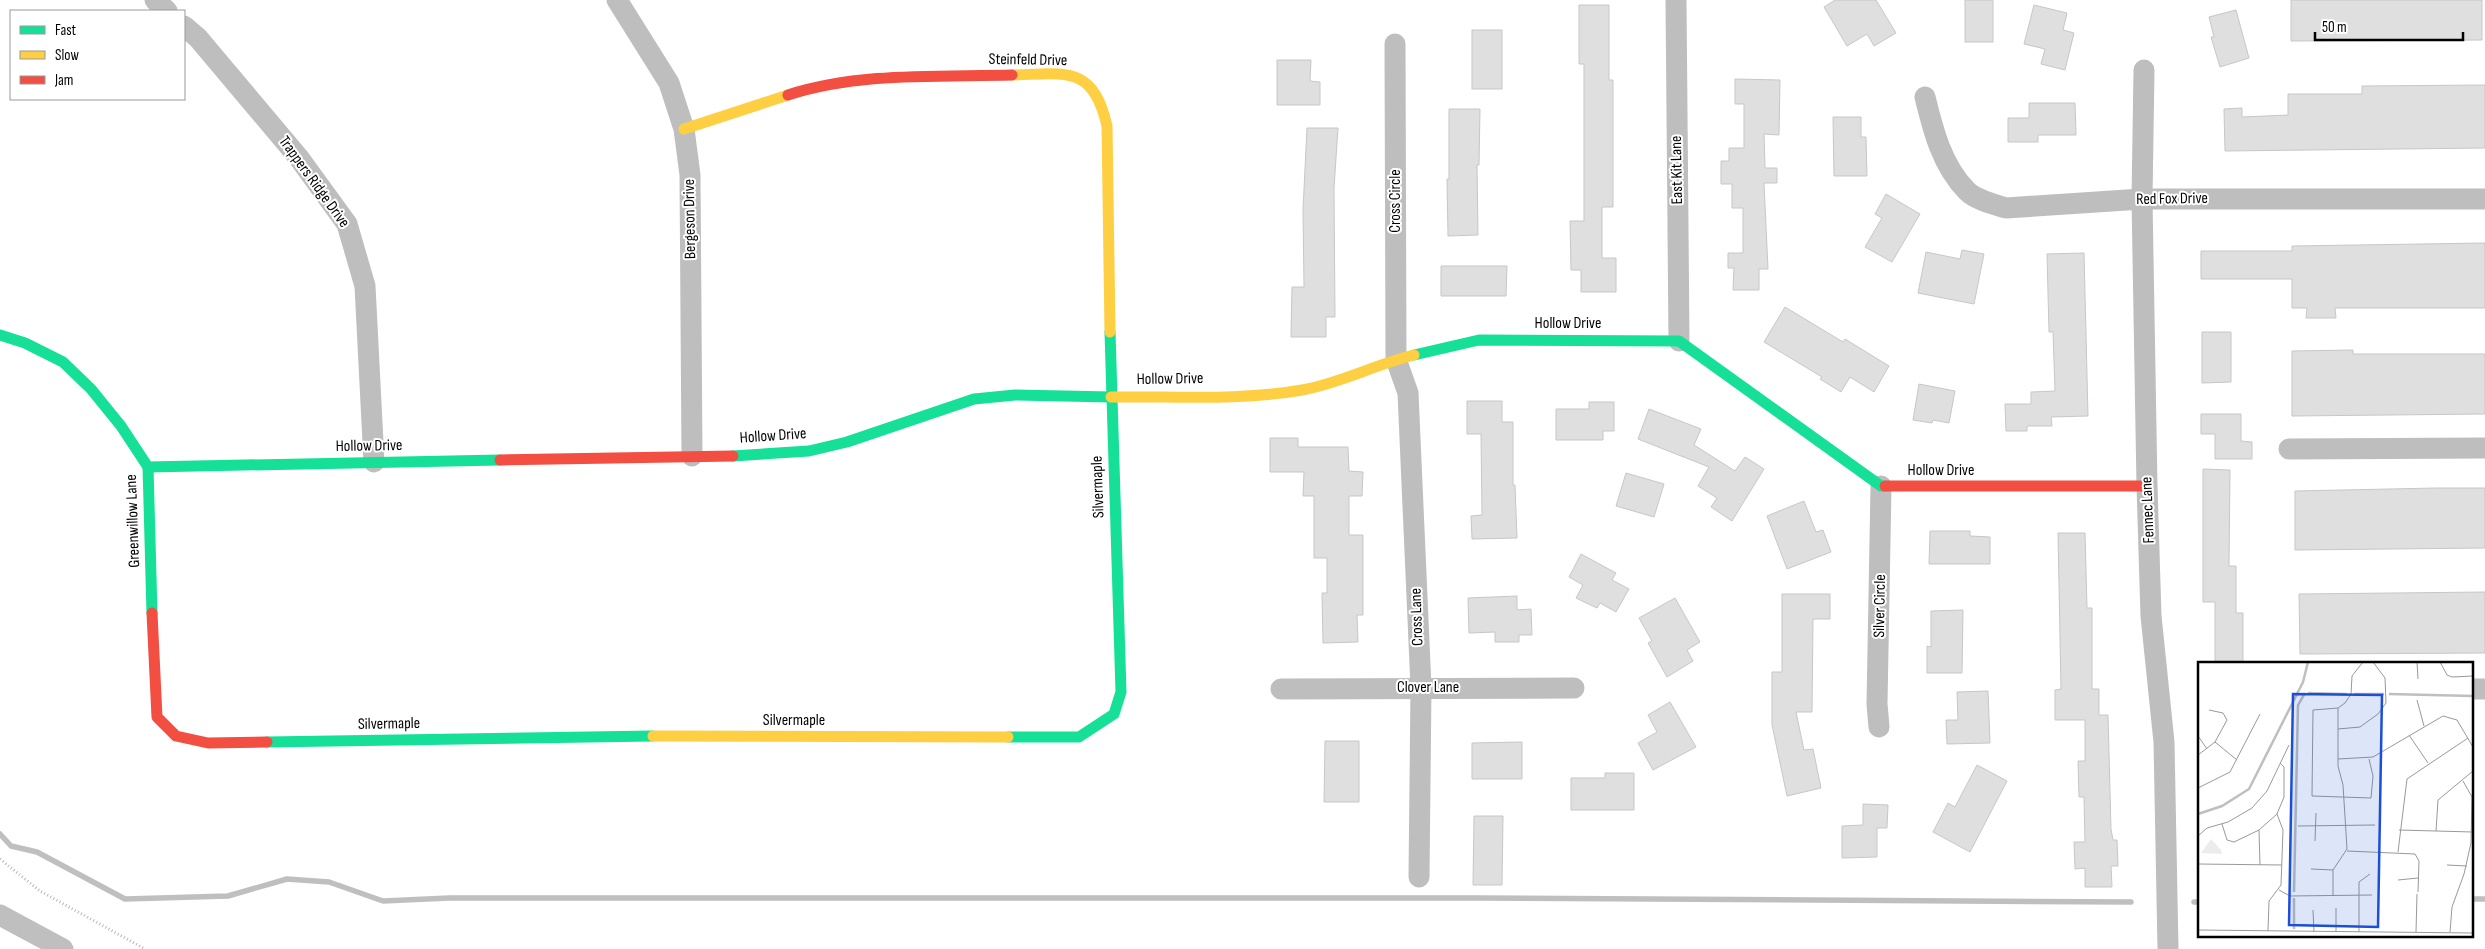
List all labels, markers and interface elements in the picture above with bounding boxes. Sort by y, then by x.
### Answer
legend [10,10,185,100]
scale bar [2315,10,2462,42]
text: 50 m [2322,18,2347,37]
text: Fast [55,21,77,40]
text: Slow [55,46,79,65]
street label: Steinfeld Drive [988,50,1068,70]
text: Jam [54,71,73,90]
street label: Trappers Ridge Drive [274,133,354,231]
street label: East Kit Lane [1667,135,1687,205]
street label: Cross Circle [1386,169,1405,233]
street label: Bergeson Drive [680,179,700,259]
street label: Red Fox Drive [2136,189,2208,209]
street label: Hollow Drive [1535,314,1601,333]
street label: Hollow Drive [1136,369,1204,389]
street label: Hollow Drive [739,424,807,448]
street label: Hollow Drive [335,436,403,456]
street label: Silvermaple [1087,456,1109,518]
street label: Hollow Drive [1908,461,1974,480]
street label: Greenwillow Lane [122,474,144,568]
street label: Fennec Lane [2137,476,2159,544]
street label: Silver Circle [1870,574,1890,638]
street label: Cross Lane [1406,588,1428,646]
inset map [2198,662,2472,936]
street label: Clover Lane [1397,678,1459,697]
street label: Silvermaple [763,711,825,730]
street label: Silvermaple [358,714,420,734]

